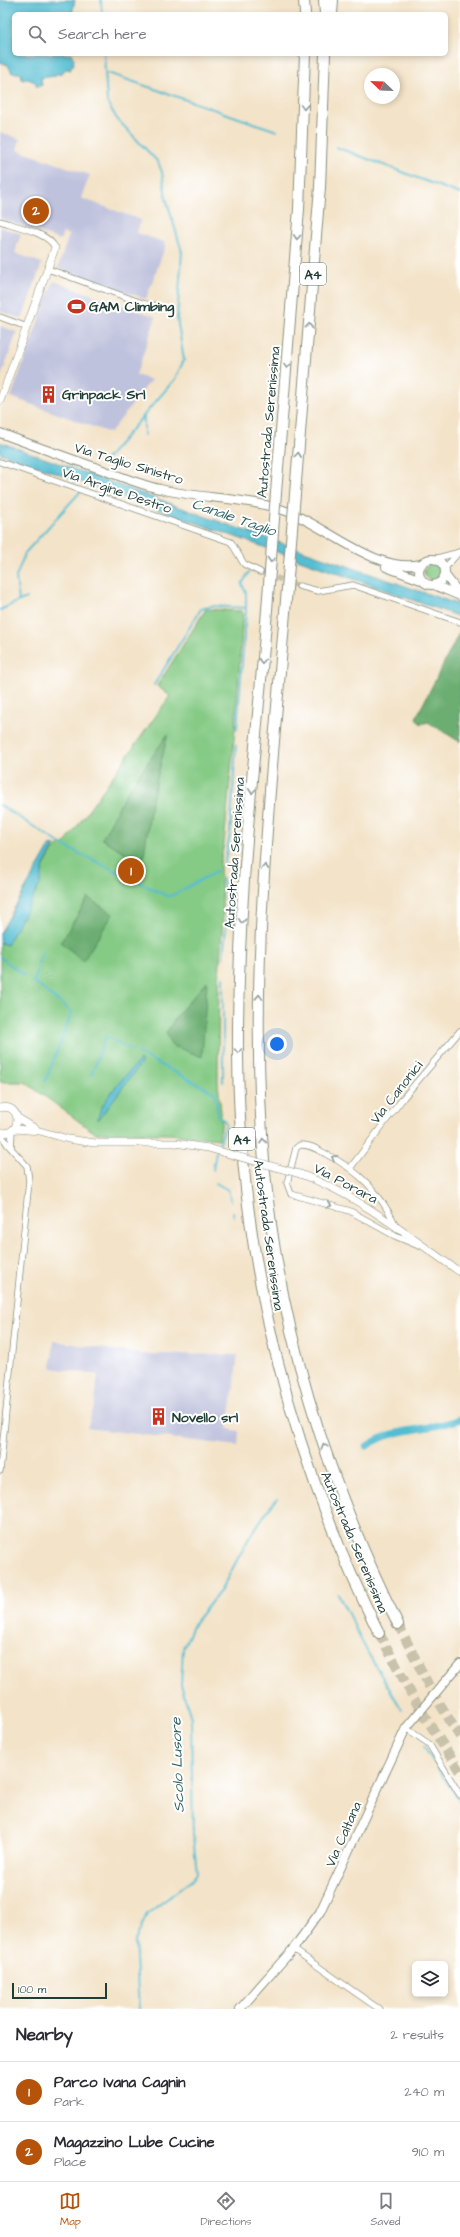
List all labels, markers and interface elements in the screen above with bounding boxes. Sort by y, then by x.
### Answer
search box [12,12,448,56]
icon: search [26,23,48,45]
text: Search here [58,24,147,45]
north arrow [364,68,400,104]
one-way arrow [300,104,308,110]
pin: 2 [23,196,49,226]
one-way arrow [293,234,302,240]
road number: A4 [300,263,326,285]
sports icon: GAM Climbing [66,296,86,316]
place label: GAM Climbing [89,297,175,318]
one-way arrow [304,323,313,329]
street label: Autostrada Serenissima [252,345,286,499]
one-way arrow [283,363,292,369]
building icon: Grinpack Srl [39,384,59,404]
place label: Grinpack Srl [62,385,146,405]
street label: Via Taglio Sinistro [72,438,186,490]
one-way arrow [294,452,303,458]
street label: Via Argine Destro [59,463,174,519]
water label: Canale Taglio [189,493,280,543]
one-way arrow [266,557,275,563]
one-way arrow [258,658,267,665]
street label: Autostrada Serenissima [220,776,250,930]
one-way arrow [247,788,256,794]
pin: 1 [118,856,144,886]
one-way arrow [260,864,269,870]
one-way arrow [238,918,247,924]
one-way arrow [255,994,263,1000]
your location [267,1034,287,1054]
one-way arrow [234,1048,242,1054]
street label: Via Canonici [366,1057,428,1129]
road number: A4 [229,1128,255,1150]
one-way arrow [258,1138,267,1144]
one-way arrow [330,1155,338,1162]
street label: Autostrada Serenissima [248,1158,289,1312]
street label: Via Porara [310,1159,381,1209]
one-way arrow [325,1200,332,1209]
building icon: Novello srl [149,1407,169,1427]
place label: Novello srl [172,1408,239,1428]
one-way arrow [320,1443,329,1450]
street label: Autostrada Serenissima [315,1468,393,1616]
water label: Scolo Lusore [165,1716,190,1813]
street label: Via Caltana [321,1798,367,1870]
map controls [412,1961,448,1997]
button: layers [412,1961,448,1997]
scale bar [12,1981,107,2000]
text: 100 m [18,1982,46,1997]
text: Nearby [16,2023,73,2047]
text: 2 results [390,2026,444,2044]
text: Parco Ivana Cagnin [54,2072,185,2093]
text: 1 [28,2083,30,2101]
text: 240 m [404,2083,444,2101]
text: Park [54,2093,84,2111]
text: Magazzino Lube Cucine [54,2132,215,2153]
text: 2 [25,2143,33,2161]
text: 910 m [411,2143,444,2161]
text: Place [54,2153,86,2171]
tab: Map [59,2190,81,2229]
tab: Directions [200,2190,252,2229]
tab: Saved [371,2190,401,2229]

